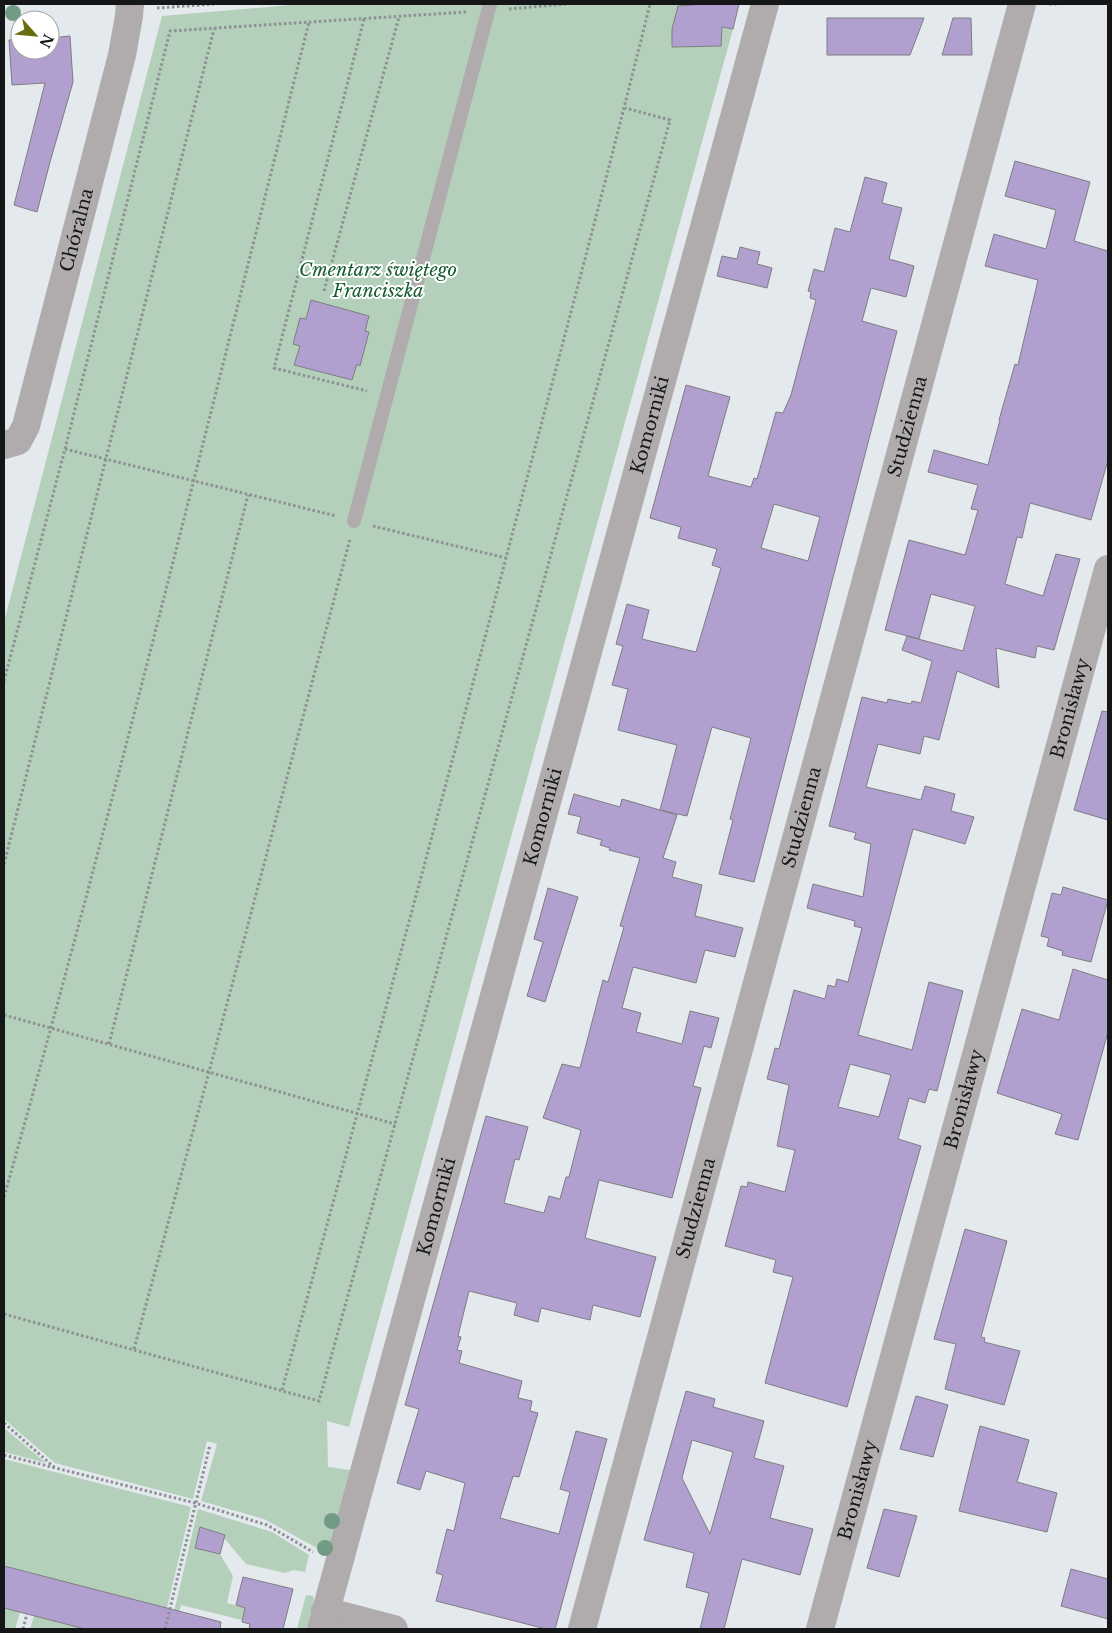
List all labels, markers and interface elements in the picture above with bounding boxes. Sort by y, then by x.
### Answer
north arrow [10,10,60,60]
text: N [36,31,58,51]
street label: Chóralna [55,186,98,274]
park label: Cmentarz świętego Franciszka [299,259,457,302]
street label: Studzienna [883,373,932,479]
street label: Komorniki [626,374,674,477]
street label: Bronisławy [1046,655,1094,761]
street label: Studzienna [778,764,826,870]
street label: Komorniki [519,765,567,868]
street label: Bronisławy [940,1046,988,1152]
street label: Komorniki [413,1155,460,1258]
street label: Studzienna [672,1155,720,1261]
street label: Bronisławy [834,1437,882,1543]

